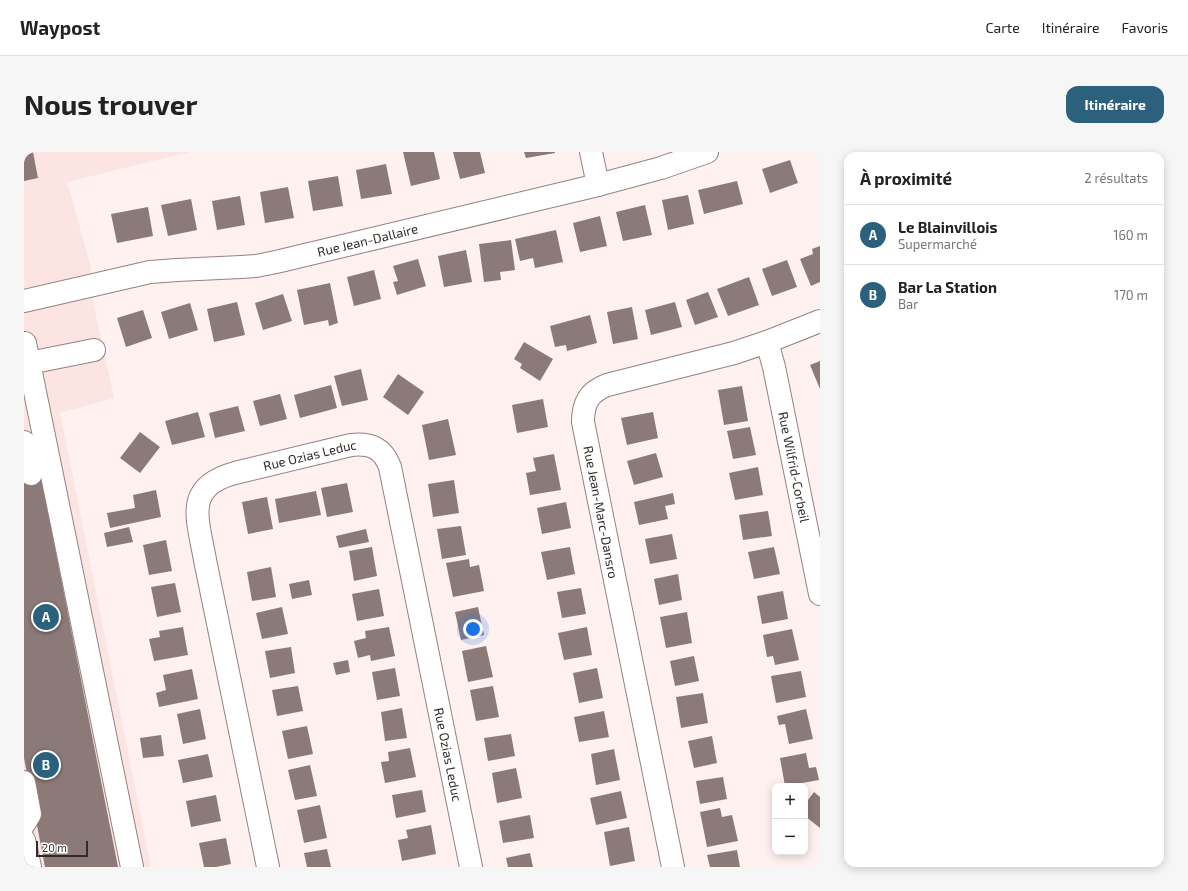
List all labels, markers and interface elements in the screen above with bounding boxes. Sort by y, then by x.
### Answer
text: Waypost [20,16,100,39]
text: Carte [986,19,1020,36]
text: Itinéraire [1042,19,1100,36]
text: Favoris [1122,19,1168,36]
button: Itinéraire [1066,86,1164,123]
text: Nous trouver [24,87,197,121]
text: À proximité [860,168,952,188]
text: 2 résultats [1084,170,1148,186]
text: Le Blainvillois [898,218,997,236]
street label: Rue Jean-Dallaire [316,220,420,260]
text: A [869,227,877,243]
text: 160 m [1113,227,1148,243]
text: Supermarché [898,236,977,252]
text: Bar La Station [898,278,997,296]
text: B [869,287,877,303]
text: 170 m [1114,287,1148,303]
text: Bar [898,296,918,312]
street label: Rue Wilfrid-Corbeil [775,410,813,524]
street label: Rue Ozias Leduc [262,437,357,474]
street label: Rue Jean-Marc-Dansro [580,444,622,580]
pin: A [33,602,59,632]
your location [463,619,483,639]
street label: Rue Ozias Leduc [431,706,466,803]
pin: B [33,750,59,780]
map controls [772,783,808,855]
button: + [772,783,808,819]
button: − [772,819,808,855]
scale bar [36,839,88,858]
text: 20 m [42,841,67,854]

